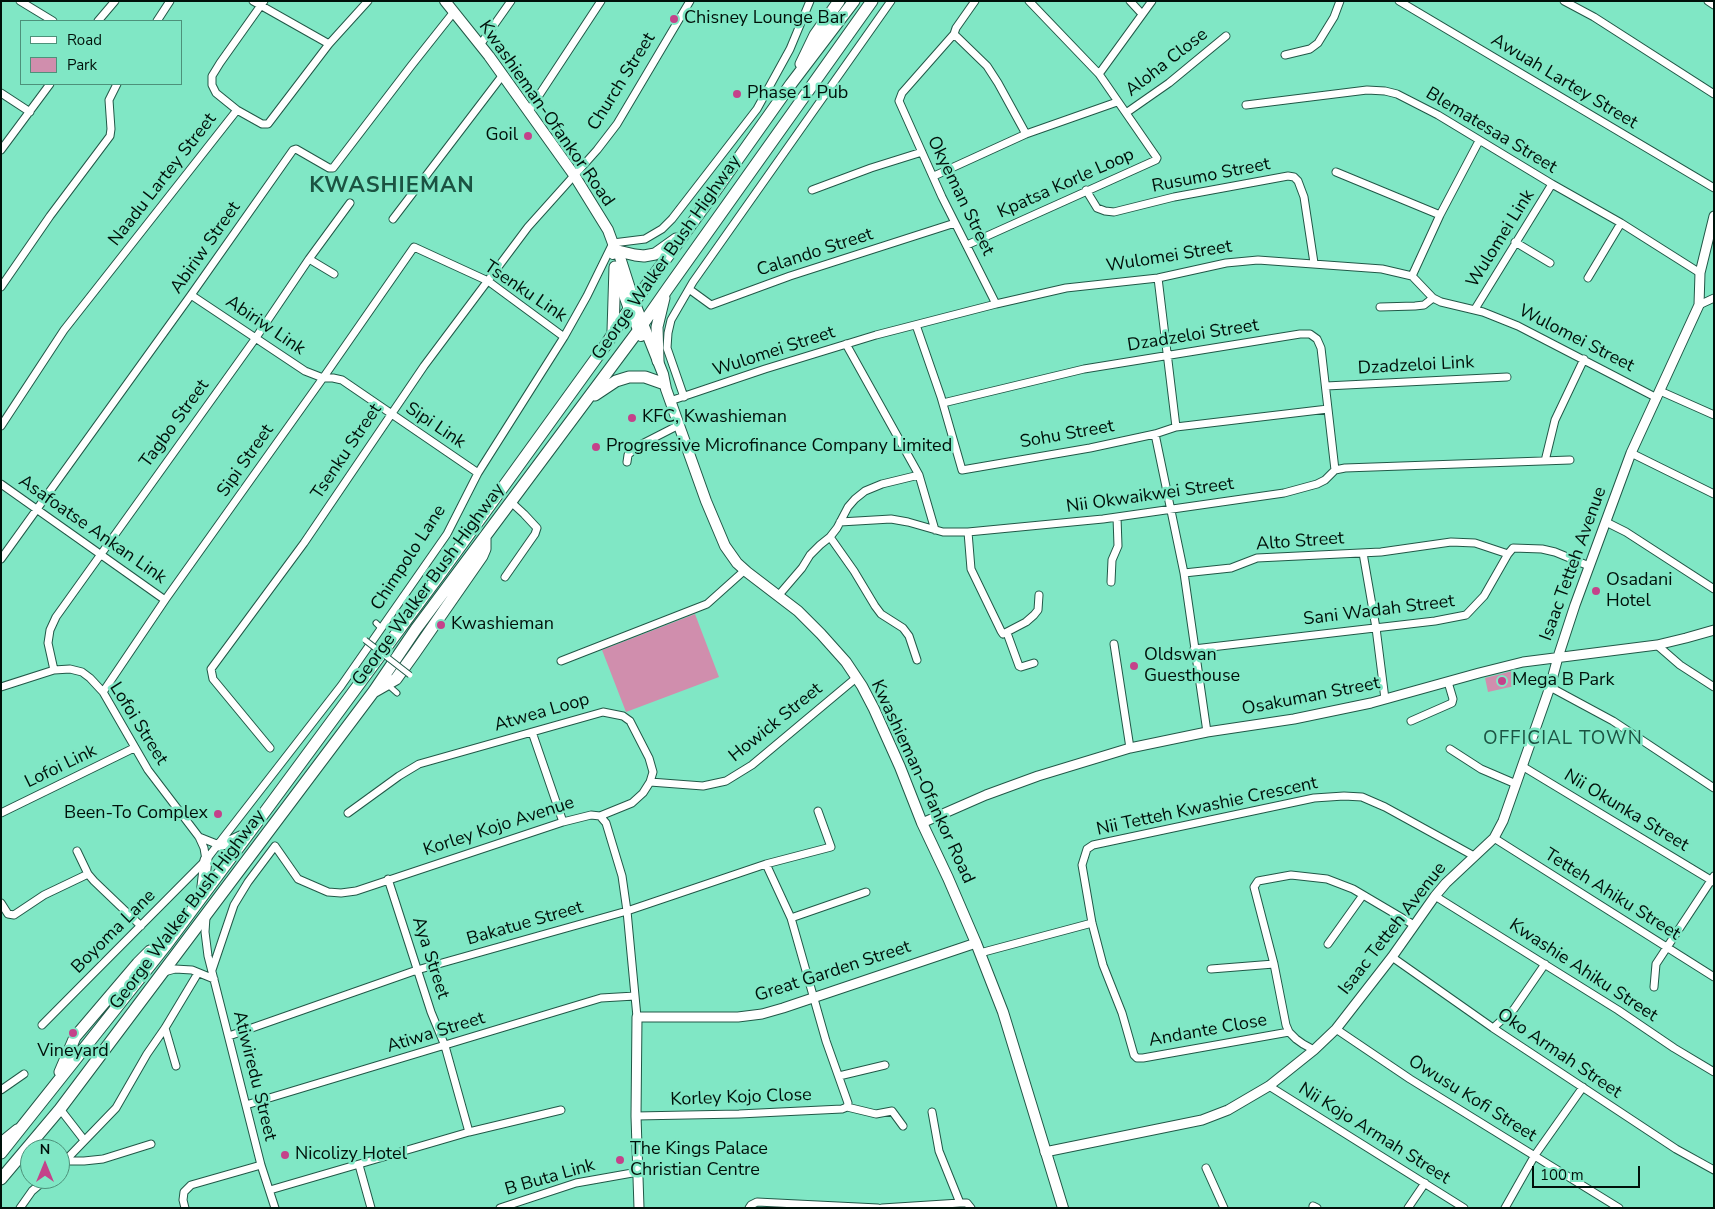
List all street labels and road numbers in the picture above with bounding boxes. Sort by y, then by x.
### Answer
street label: Kwashieman-Ofankor Road [474,17,618,211]
street label: Aloha Close [1122,24,1212,102]
street label: Church Street [583,29,661,135]
street label: Awuah Lartey Street [1487,30,1641,134]
street label: Blematesaa Street [1421,83,1561,179]
street label: Naadu Lartey Street [104,109,222,251]
street label: Okyeman Street [922,133,998,259]
street label: Kpatsa Korle Loop [994,144,1138,224]
street label: George Walker Bush Highway [588,152,746,364]
street label: Rusumo Street [1150,154,1272,198]
street label: Wulomei Link [1462,186,1540,292]
street label: Abiriw Street [166,198,246,298]
street label: Calando Street [754,224,876,282]
street label: Wulomei Street [1105,236,1233,278]
street label: Tsenku Link [480,257,570,327]
street label: Abiriw Link [221,292,309,360]
street label: Wulomei Street [1514,301,1638,377]
street label: Dzadzeloi Street [1126,315,1260,357]
street label: Wulomei Street [710,322,838,382]
street label: Dzadzeloi Link [1357,352,1475,380]
street label: Tagbo Street [136,376,214,472]
street label: Sipi Link [401,398,469,454]
street label: Tsenku Street [307,400,387,504]
street label: Sohu Street [1018,416,1116,454]
street label: Sipi Street [213,421,279,501]
street label: Asafoatse Ankan Link [14,471,170,589]
street label: Nii Okwaikwei Street [1065,474,1235,518]
street label: George Walker Bush Highway [348,480,510,690]
street label: Isaac Tetteh Avenue [1536,484,1612,644]
street label: Chimpolo Lane [367,501,451,615]
street label: Alto Street [1255,528,1345,556]
street label: Sani Wadah Street [1302,591,1456,631]
street label: Osakuman Street [1240,673,1382,721]
street label: Kwashieman-Ofankor Road [865,677,979,887]
street label: Lofoi Street [104,679,172,769]
street label: Howick Street [725,679,827,767]
street label: Atwea Loop [492,689,592,737]
street label: Lofoi Link [22,740,100,794]
street label: Nii Okunka Street [1560,765,1692,857]
street label: Nii Tetteh Kwashie Crescent [1094,773,1320,841]
street label: Korley Kojo Avenue [421,792,577,862]
street label: George Walker Bush Highway [106,806,270,1014]
street label: Tetteh Ahiku Street [1540,844,1684,946]
street label: Isaac Tetteh Avenue [1335,858,1451,1000]
street label: Boyoma Lane [68,886,160,978]
street label: Bakatue Street [464,897,586,951]
street label: Aya Street [407,914,453,1002]
street label: Kwashie Ahiku Street [1505,915,1661,1027]
street label: Great Garden Street [752,937,914,1007]
street label: Oko Armah Street [1493,1004,1625,1104]
street label: Atiwa Street [384,1008,488,1058]
street label: Atiwiredu Street [227,1009,281,1143]
street label: Andante Close [1147,1010,1269,1052]
street label: Owusu Kofi Street [1404,1051,1540,1147]
street label: Nii Kojo Armah Street [1294,1079,1454,1189]
street label: Korley Kojo Close [670,1085,812,1111]
street label: B Buta Link [502,1155,598,1201]

